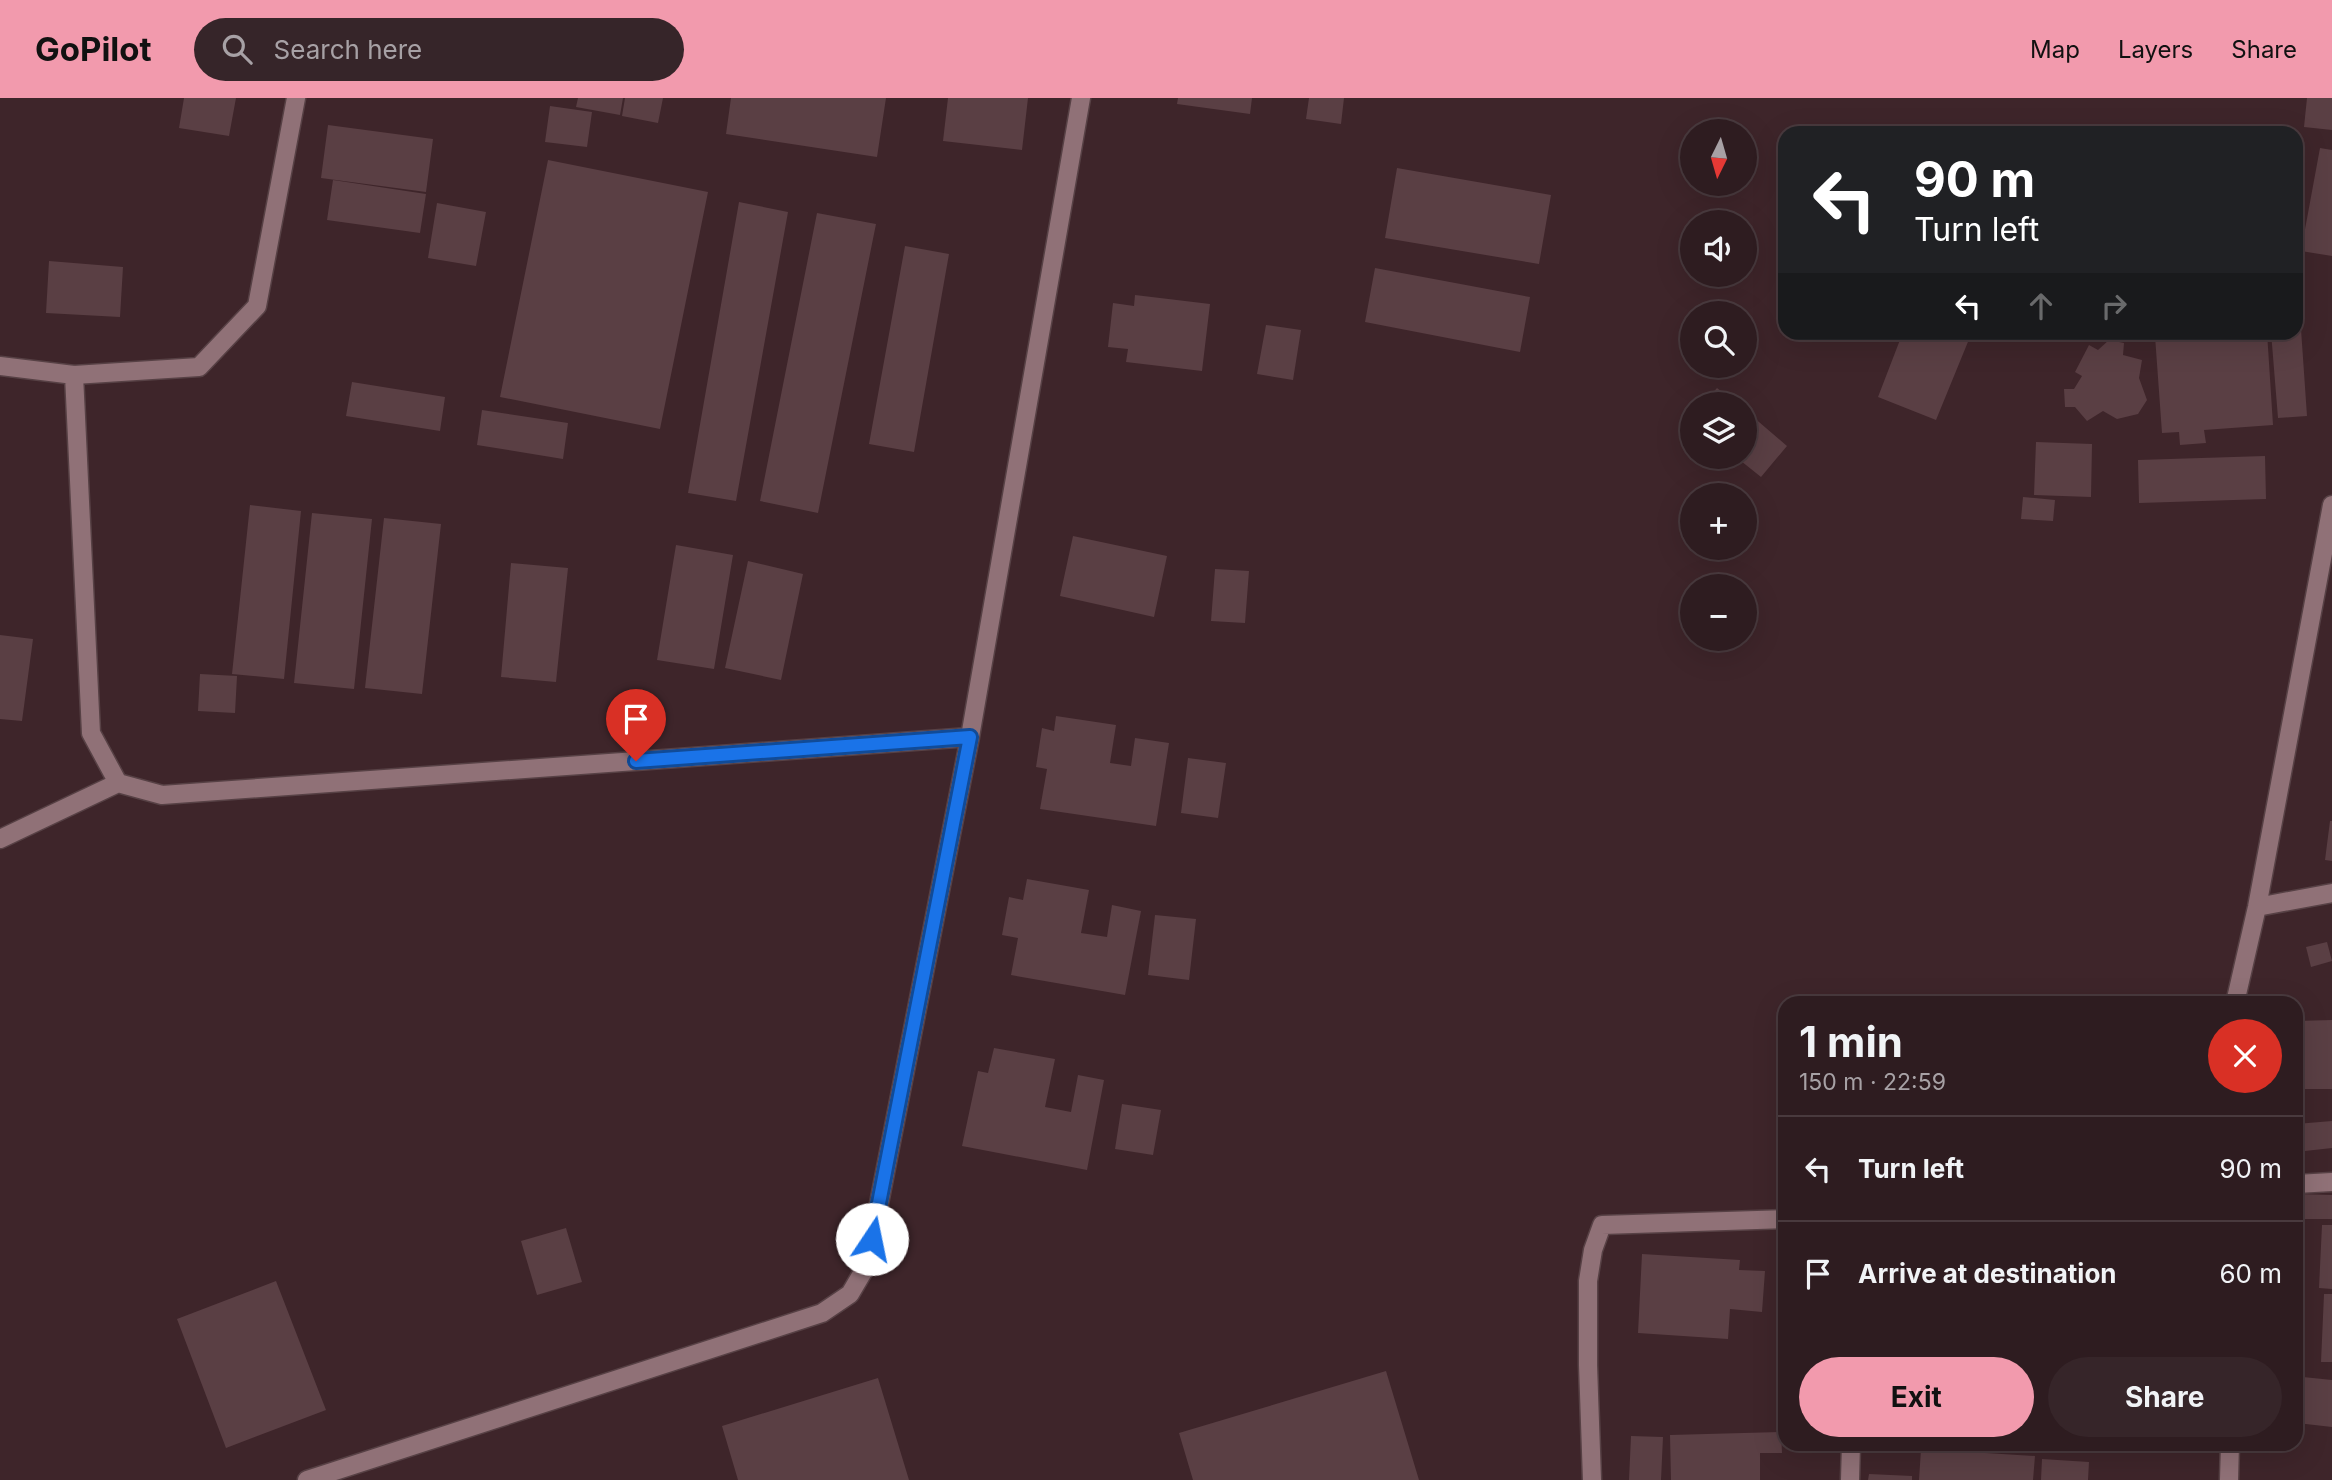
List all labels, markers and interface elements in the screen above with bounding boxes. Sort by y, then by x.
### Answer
search box [194,18,684,81]
text: GoPilot [35,29,152,69]
icon: search [218,30,256,68]
text: Search here [274,34,422,65]
text: Map [2030,35,2080,64]
text: Layers [2118,35,2193,64]
text: Share [2231,35,2297,64]
north arrow [1680,119,1757,196]
map controls [1680,119,1757,651]
text: 90 m [1914,150,2035,209]
icon: left [1799,154,1890,245]
button: sound [1680,210,1757,287]
text: Turn left [1914,210,2039,249]
icon: left [1949,287,1987,325]
icon: ahead [2022,287,2060,325]
icon: right [2095,287,2133,325]
button: search [1680,301,1757,378]
button: layers [1680,392,1757,469]
button: + [1680,483,1757,560]
button: − [1680,574,1757,651]
pin [606,689,666,761]
icon: arrive [617,700,655,738]
text: 1 min [1799,1016,1903,1067]
button: close [2208,1019,2282,1093]
text: 150 m · 22:59 [1799,1068,1946,1096]
icon: left [1799,1150,1837,1188]
text: Turn left [1858,1153,1964,1184]
text: 90 m [2219,1153,2282,1184]
position arrow [835,1202,909,1276]
icon: arrive [1799,1255,1837,1293]
text: Arrive at destination [1858,1258,2117,1289]
text: 60 m [2219,1258,2282,1289]
button: Exit [1799,1357,2034,1437]
button: Share [2048,1357,2282,1437]

